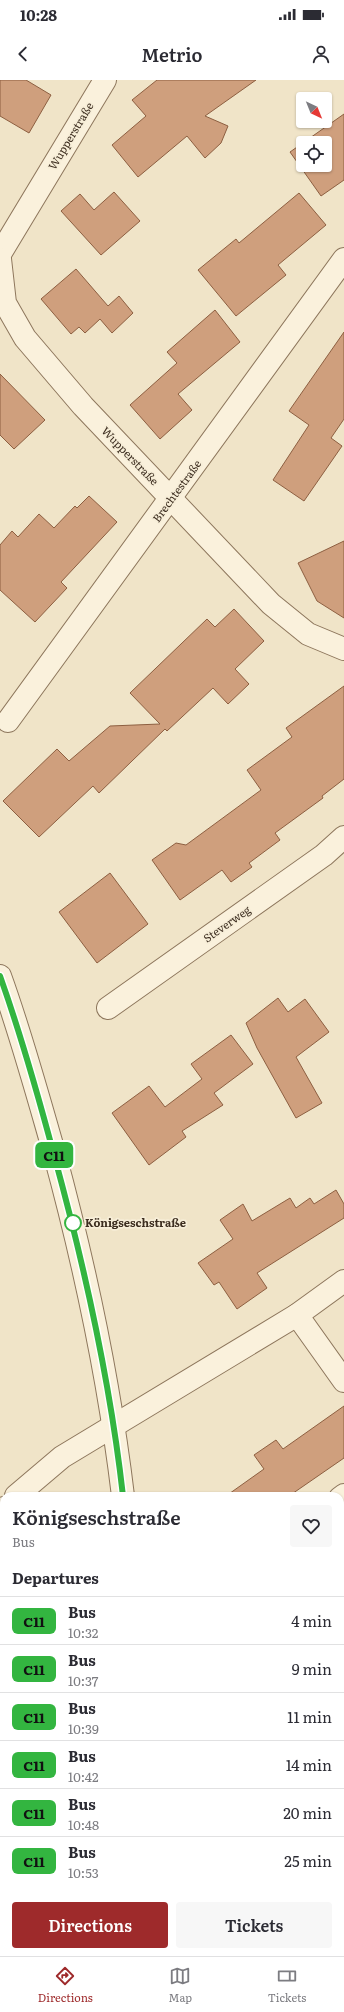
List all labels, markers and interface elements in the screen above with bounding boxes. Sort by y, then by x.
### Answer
text: 10:28 [20,3,57,26]
text: Metrio [141,41,203,68]
icon: back [12,43,34,65]
icon: person [310,43,332,65]
north arrow [296,92,332,128]
map controls [296,92,332,172]
street label: Wupperstraße [44,98,97,172]
button: locate [296,136,332,172]
street label: Wupperstraße [99,422,163,488]
street label: Brechtestraße [148,456,204,525]
street label: Steverweg [199,900,254,945]
line badge: C11 [31,1142,77,1168]
text: C11 [43,1145,65,1165]
marker: Königseschstraße [64,1214,82,1232]
place label: Königseschstraße [85,1214,186,1230]
text: Königseschstraße [12,1503,181,1531]
button: heart [290,1505,332,1547]
text: Bus [12,1532,35,1551]
text: Departures [12,1566,99,1589]
text: Bus [68,1600,96,1623]
text: 4 min [291,1609,332,1632]
text: C11 [23,1611,45,1631]
text: 10:32 [68,1623,98,1642]
text: Bus [68,1648,96,1671]
text: 9 min [292,1657,332,1680]
text: C11 [23,1659,45,1679]
text: 10:37 [68,1671,98,1690]
text: Bus [68,1696,96,1719]
text: 11 min [287,1705,332,1728]
text: C11 [23,1707,45,1727]
text: 10:39 [68,1719,99,1738]
text: Bus [68,1744,96,1767]
text: 14 min [286,1753,332,1776]
text: C11 [23,1755,45,1775]
text: 10:42 [68,1767,99,1786]
text: Bus [68,1792,96,1815]
text: 20 min [283,1801,332,1824]
text: C11 [23,1803,45,1823]
text: 10:48 [68,1815,99,1834]
text: Bus [68,1840,96,1863]
text: 25 min [284,1849,332,1872]
text: C11 [23,1851,45,1871]
text: 10:53 [68,1863,99,1882]
button: Directions [12,1902,168,1948]
button: Tickets [176,1902,332,1948]
tab: Directions [38,1965,93,2005]
tab: Map [169,1965,192,2005]
tab: Tickets [268,1965,306,2005]

